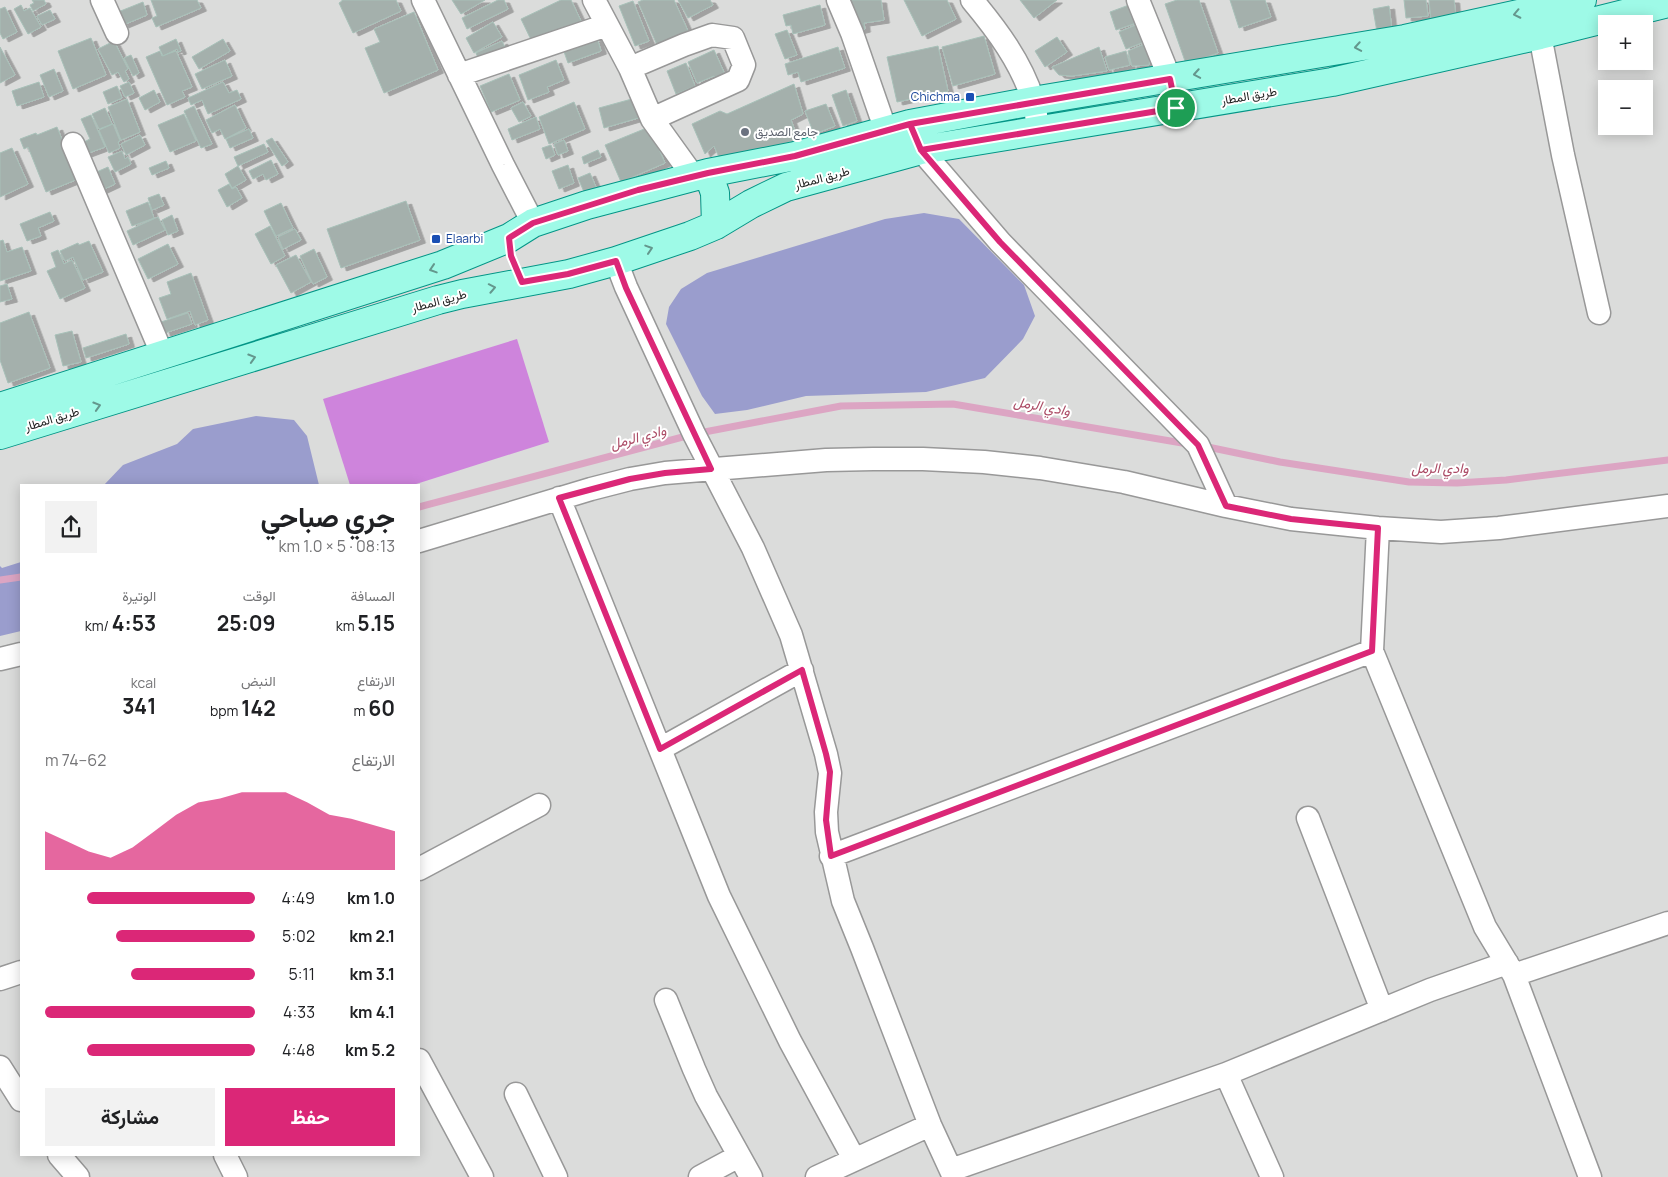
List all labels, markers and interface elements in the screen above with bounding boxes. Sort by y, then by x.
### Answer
one-way arrow [1512,8,1521,19]
map controls [1598,15,1653,135]
button: + [1598,15,1653,70]
one-way arrow [1353,41,1362,51]
one-way arrow [1193,68,1202,78]
button: − [1598,80,1653,135]
street label: طريق المطار [1219,82,1278,109]
pin [1155,87,1197,129]
place label: Chichma [911,88,960,105]
marker: Chichma [964,91,976,103]
icon: arrive [1162,94,1190,122]
place label: جامع الصديق [755,123,818,141]
marker: جامع الصديق [739,126,751,138]
street label: طريق المطار [792,162,851,193]
place label: Elaarbi [446,230,483,247]
marker: Elaarbi [430,233,442,245]
one-way arrow [645,245,653,255]
one-way arrow [429,263,437,273]
one-way arrow [488,283,496,294]
street label: طريق المطار [409,285,468,316]
one-way arrow [247,353,256,363]
water label: وادي الرمل [1012,391,1073,423]
one-way arrow [92,401,100,411]
street label: طريق المطار [21,402,81,435]
water label: وادي الرمل [608,420,670,456]
water label: وادي الرمل [1411,458,1469,480]
text: جري صباحي [260,497,395,535]
button: share [45,501,97,553]
text: 08:13 · 5 × 1.0 km [278,535,395,557]
text: الوتيرة [122,586,156,605]
text: الوقت [243,586,276,605]
text: المسافة [351,586,395,605]
text: 4:53 [112,609,156,637]
text: 25:09 [217,609,276,637]
text: 5.15 [357,609,395,637]
text: /km [85,616,112,635]
text: km [336,616,357,635]
text: النبض [241,671,276,690]
text: الارتفاع [357,671,395,690]
text: kcal [131,673,156,692]
text: 341 [122,692,156,720]
text: 142 [241,694,276,722]
text: 60 [368,694,395,722]
text: bpm [210,701,241,720]
text: m [353,701,368,720]
text: 62–74 m [45,749,106,771]
text: الارتفاع [352,749,395,771]
text: 4:49 [282,887,315,909]
text: 1.0 km [347,887,395,909]
text: 5:02 [282,925,315,947]
text: 2.1 km [349,925,395,947]
text: 5:11 [288,963,315,985]
text: 3.1 km [350,963,395,985]
text: 4:33 [283,1001,315,1023]
text: 4.1 km [349,1001,395,1023]
text: 4:48 [282,1039,315,1061]
text: 5.2 km [345,1039,395,1061]
button: مشاركة [45,1088,215,1146]
button: حفظ [225,1088,395,1146]

